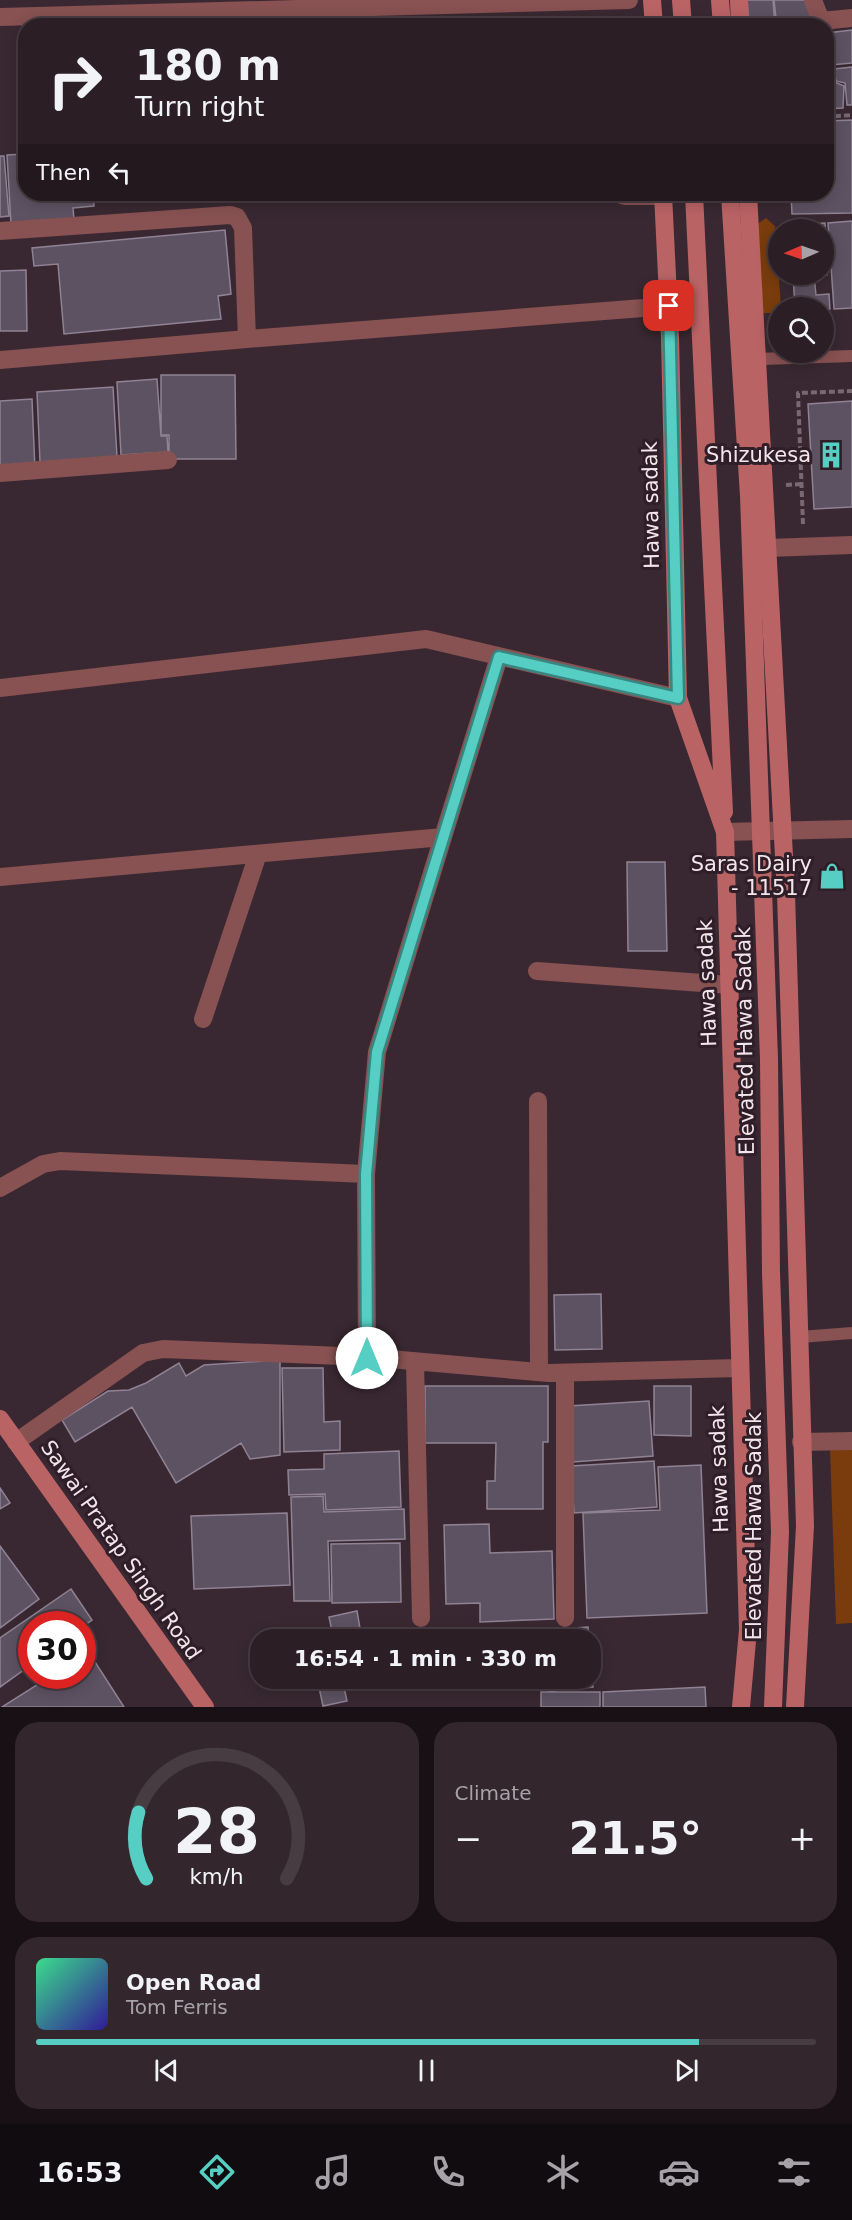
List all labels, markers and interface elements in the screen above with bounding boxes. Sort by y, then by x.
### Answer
text: 180 m [135,41,281,90]
icon: right [36,42,114,120]
text: Turn right [135,91,264,122]
icon: left [103,156,136,189]
text: Then [36,160,91,185]
north arrow [768,219,834,285]
map controls [768,219,834,363]
pin [643,280,694,331]
icon: arrive [652,289,685,322]
button: search [768,297,834,363]
street label: Hawa sadak [638,440,664,569]
building icon: Shizukesa [816,440,846,470]
place label: Shizukesa [706,443,811,467]
place label: Saras Dairy - 11517 [691,852,812,900]
shop icon: Saras Dairy - 11517 [817,861,847,891]
street label: Hawa sadak [693,918,721,1047]
street label: Elevated Hawa Sadak [731,926,759,1155]
position arrow [335,1326,399,1390]
street label: Hawa sadak [705,1404,733,1533]
street label: Elevated Hawa Sadak [742,1411,766,1640]
street label: Sawai Pratap Singh Road [36,1436,206,1664]
speed limit sign: 30 [18,1611,96,1689]
text: 16:54 · 1 min · 330 m [294,1646,557,1671]
text: Climate [455,1781,531,1805]
text: 28 [173,1795,260,1868]
text: 21.5° [568,1812,702,1865]
text: − [455,1819,482,1858]
text: + [788,1819,816,1858]
text: km/h [190,1864,244,1889]
text: Open Road [126,1970,261,1995]
text: Tom Ferris [126,1995,228,2019]
icon: previous [150,2054,183,2087]
icon: pause [410,2054,443,2087]
icon: next [670,2054,703,2087]
icon: directions [196,2151,238,2193]
icon: music [312,2151,354,2193]
icon: phone [427,2151,469,2193]
icon: climate [542,2151,584,2193]
icon: car [658,2151,700,2193]
icon: filters [773,2151,815,2193]
text: 16:53 [37,2157,123,2188]

